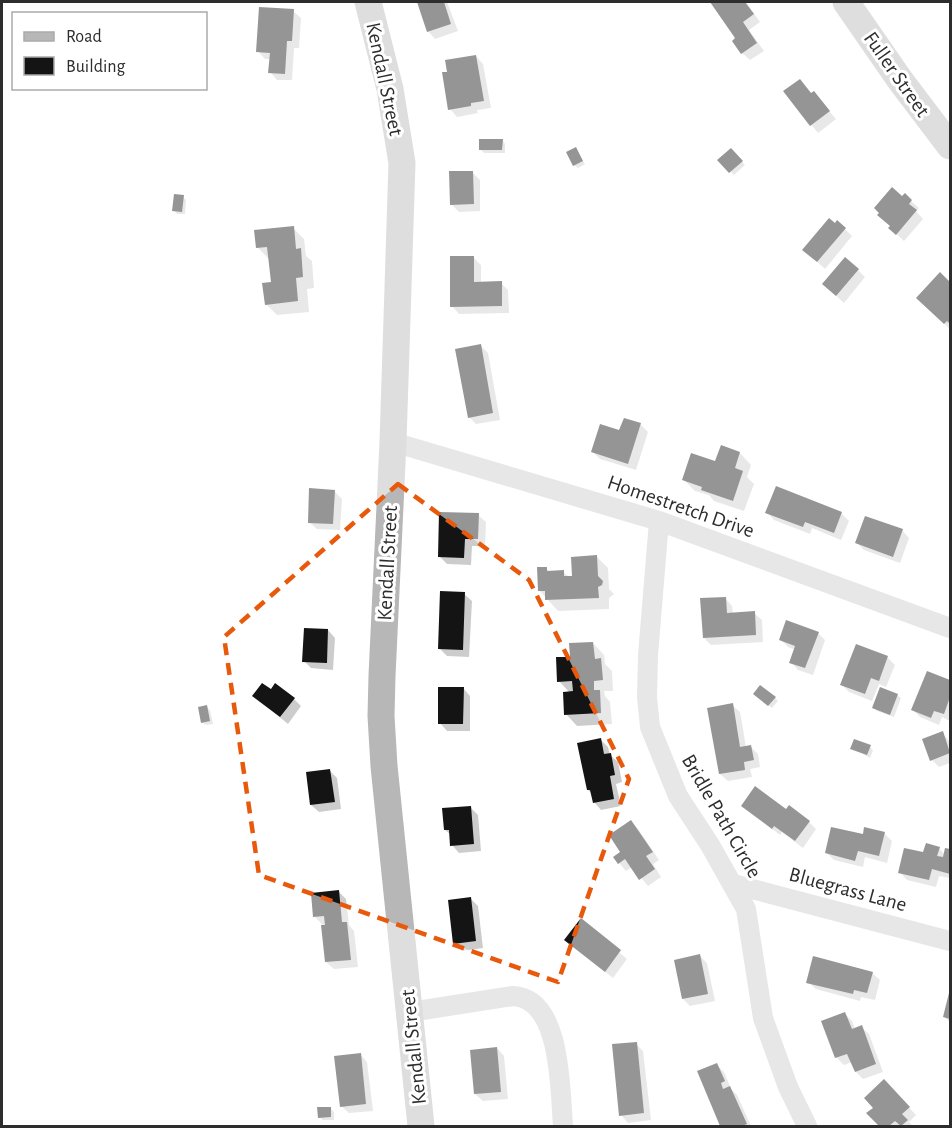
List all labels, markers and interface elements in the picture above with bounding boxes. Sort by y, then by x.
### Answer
legend [12,12,207,90]
street label: Kendall Street [362,20,407,138]
text: Road [66,28,102,46]
street label: Fuller Street [860,28,934,121]
text: Building [66,58,126,76]
street label: Homestretch Drive [605,471,757,541]
street label: Kendall Street [374,505,401,621]
street label: Bridle Path Circle [678,751,765,882]
street label: Bluegrass Lane [787,864,909,915]
street label: Kendall Street [397,988,430,1105]

